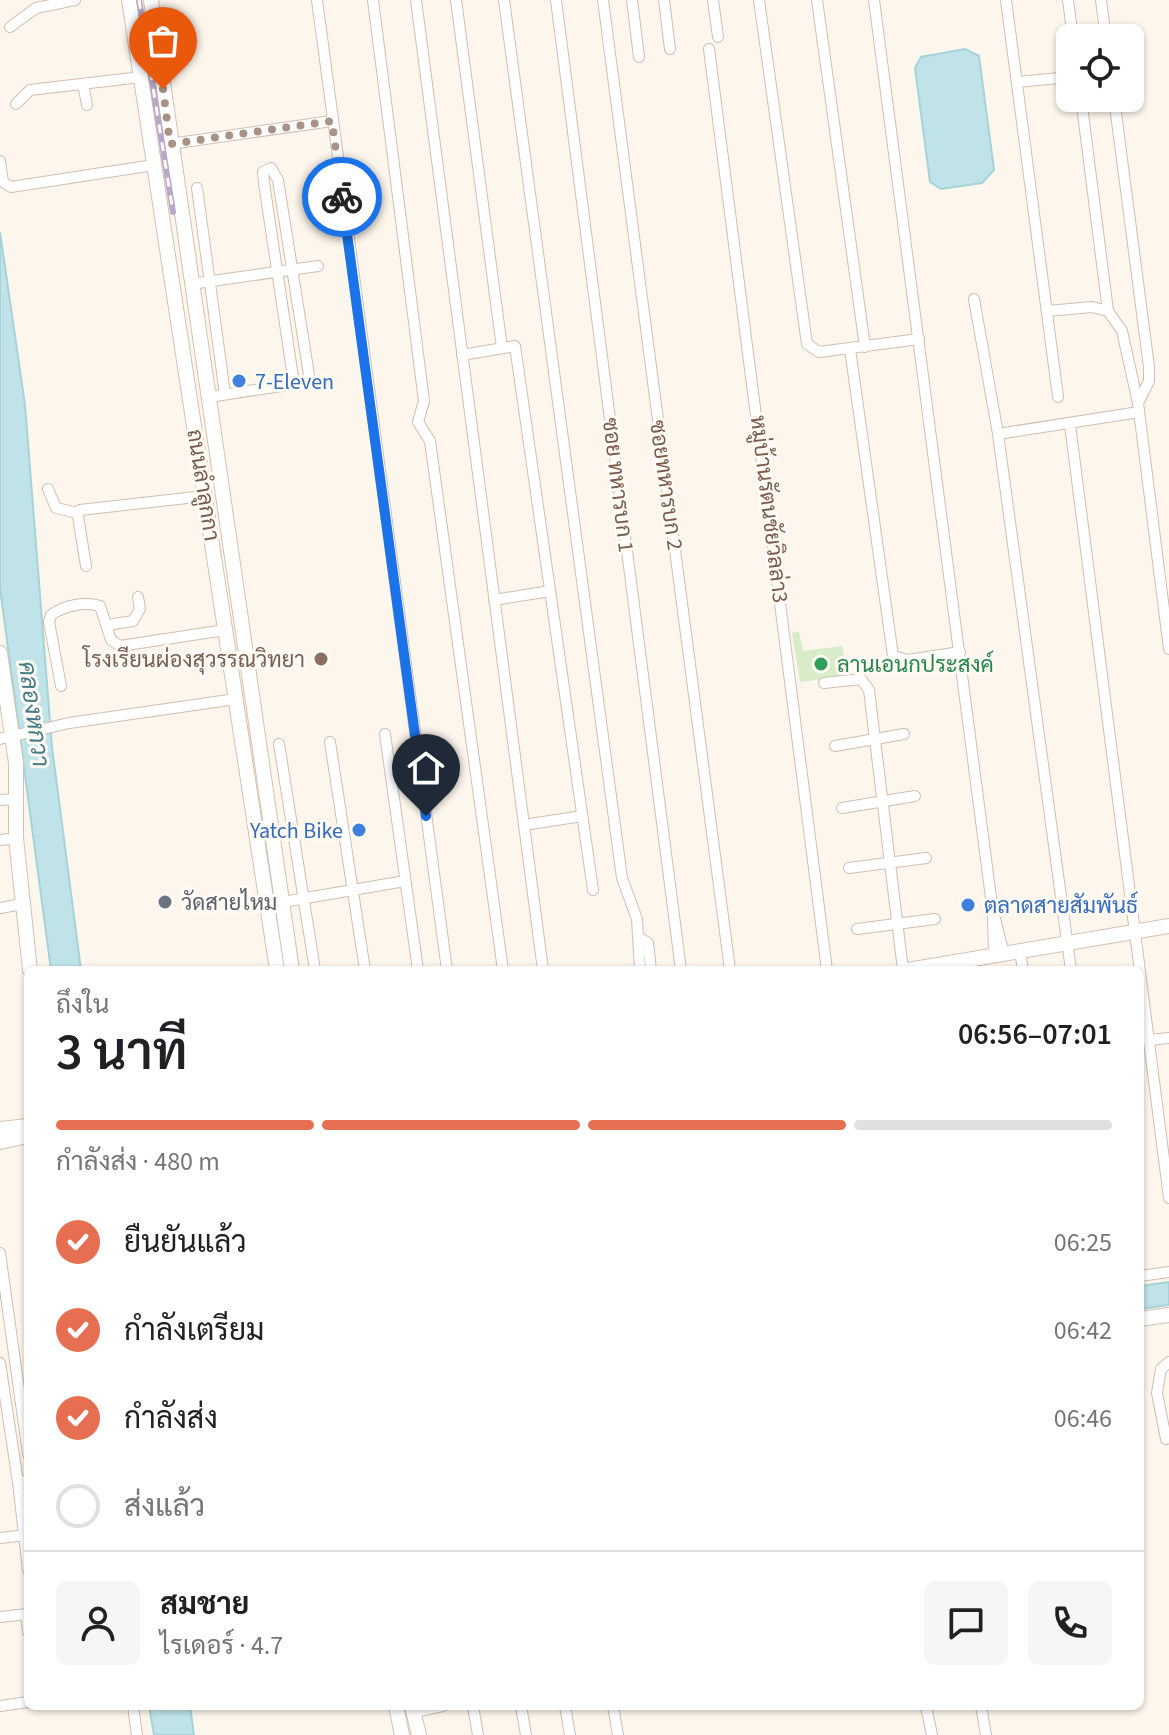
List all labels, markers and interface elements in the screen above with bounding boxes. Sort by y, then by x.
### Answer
pin [129,7,197,89]
icon: bag [141,19,185,63]
map controls [1056,24,1144,112]
button: locate [1056,24,1144,112]
courier [302,157,382,237]
icon: bike [320,175,364,219]
place label: 7-Eleven [255,366,334,398]
marker: 7-Eleven [230,372,248,390]
street label: หมู่บ้านรัตนชัยวิลล่า3 [742,414,796,605]
street label: ซอย ทหารบก 1 [594,416,642,554]
street label: ซอยทหารบก 2 [641,418,691,552]
street label: ถนนลำลูกกา [178,427,228,543]
place label: โรงเรียนผ่องสุวรรณวิทยา [82,644,305,676]
place label: ลานเอนกประสงค์ [837,649,994,681]
marker: โรงเรียนผ่องสุวรรณวิทยา [312,650,330,668]
marker: ลานเอนกประสงค์ [812,655,830,673]
water label: คลองหกวา [9,659,58,769]
pin [392,734,460,816]
icon: home [404,746,448,790]
place label: Yatch Bike [249,815,343,847]
marker: Yatch Bike [350,821,368,839]
place label: วัดสายไหม [181,887,277,919]
place label: ตลาดสายสัมพันธ์ [984,890,1138,922]
marker: วัดสายไหม [156,893,174,911]
marker: ตลาดสายสัมพันธ์ [959,896,977,914]
text: ถึงใน [56,986,109,1023]
text: 06:56–07:01 [958,1013,1112,1056]
text: 3 นาที [56,1016,188,1090]
text: กำลังส่ง · 480 m [56,1143,220,1180]
icon: check [56,1220,100,1264]
text: ยืนยันแล้ว [124,1221,247,1264]
text: 06:25 [1054,1224,1112,1261]
icon: check [56,1308,100,1352]
text: กำลังเตรียม [124,1309,264,1352]
text: 06:42 [1054,1312,1112,1349]
icon: check [56,1396,100,1440]
text: กำลังส่ง [124,1397,218,1440]
text: 06:46 [1054,1400,1112,1437]
text: ส่งแล้ว [124,1485,205,1528]
button: person [56,1581,140,1665]
button: chat [924,1581,1008,1665]
button: phone [1028,1581,1112,1665]
text: สมชาย [160,1583,249,1626]
text: ไรเดอร์ · 4.7 [160,1627,283,1664]

